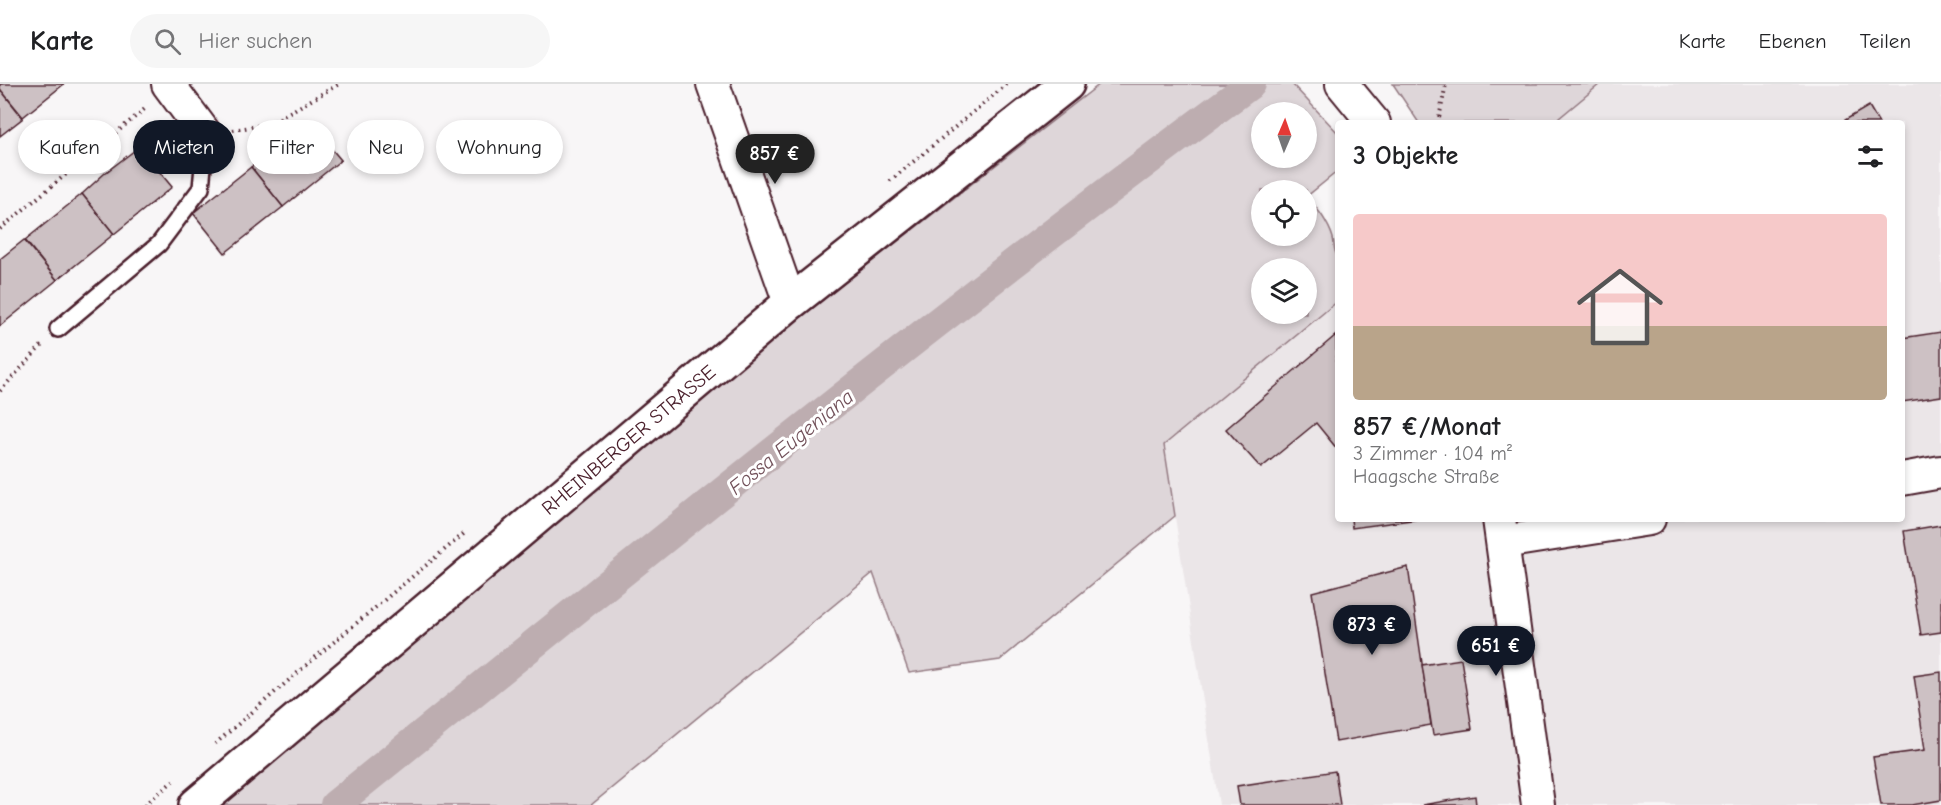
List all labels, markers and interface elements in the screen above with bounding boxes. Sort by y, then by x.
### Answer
search box [130,14,550,68]
text: Karte [30,25,94,57]
icon: search [151,25,184,58]
text: Hier suchen [199,28,313,54]
text: Karte [1679,29,1726,53]
text: Ebenen [1759,29,1827,53]
text: Teilen [1860,29,1911,53]
north arrow [1251,102,1317,168]
map controls [1251,102,1317,324]
chip: Kaufen [18,120,121,174]
chip: Mieten [133,120,235,174]
chip: Filter [247,120,335,174]
chip: Neu [347,120,424,174]
chip: Wohnung [436,120,563,174]
pin: 857 € [733,134,817,185]
icon: filters [1854,140,1887,173]
text: 3 Objekte [1353,141,1458,171]
text: 857 € [750,142,800,165]
button: locate [1251,180,1317,246]
icon: home [1566,253,1674,361]
button: layers [1251,258,1317,324]
street label: RHEINBERGER STRASSE [537,360,720,520]
water label: Fossa Eugeniana [724,384,858,500]
text: 857 €/Monat [1353,412,1501,442]
text: 3 Zimmer · 104 m² [1353,442,1512,465]
text: Haagsche Straße [1353,465,1499,488]
pin: 873 € [1330,605,1414,656]
text: 873 € [1347,613,1397,636]
pin: 651 € [1454,626,1538,677]
text: 651 € [1471,634,1521,657]

